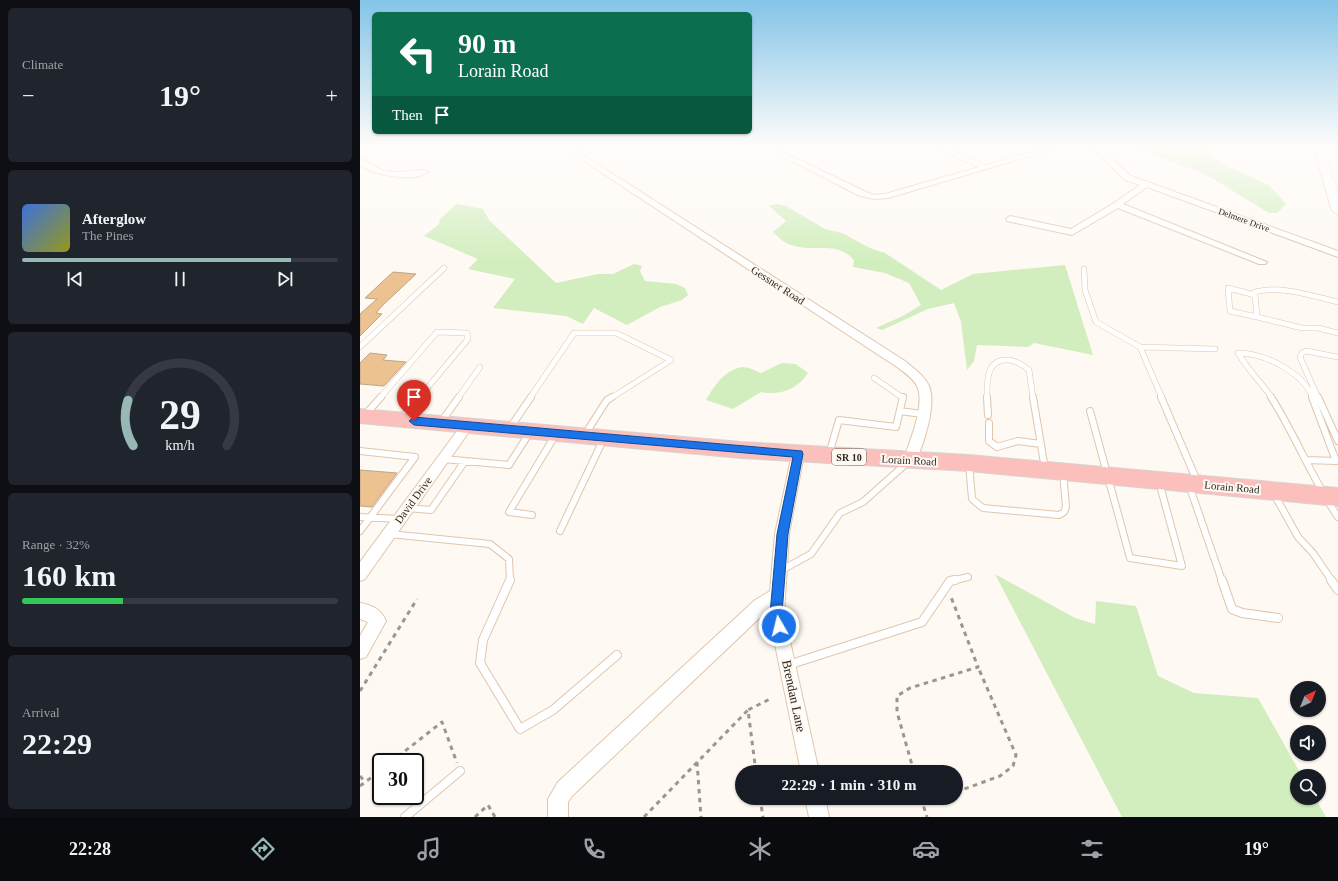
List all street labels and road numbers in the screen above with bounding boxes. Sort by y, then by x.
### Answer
street label: Delmere Drive [1217,206,1271,234]
street label: Gessner Road [749,263,807,307]
road number: SR 10 [832,449,866,465]
street label: Lorain Road [881,453,937,467]
street label: David Drive [392,474,434,526]
street label: Lorain Road [1204,479,1261,495]
street label: Brendan Lane [779,659,809,734]

